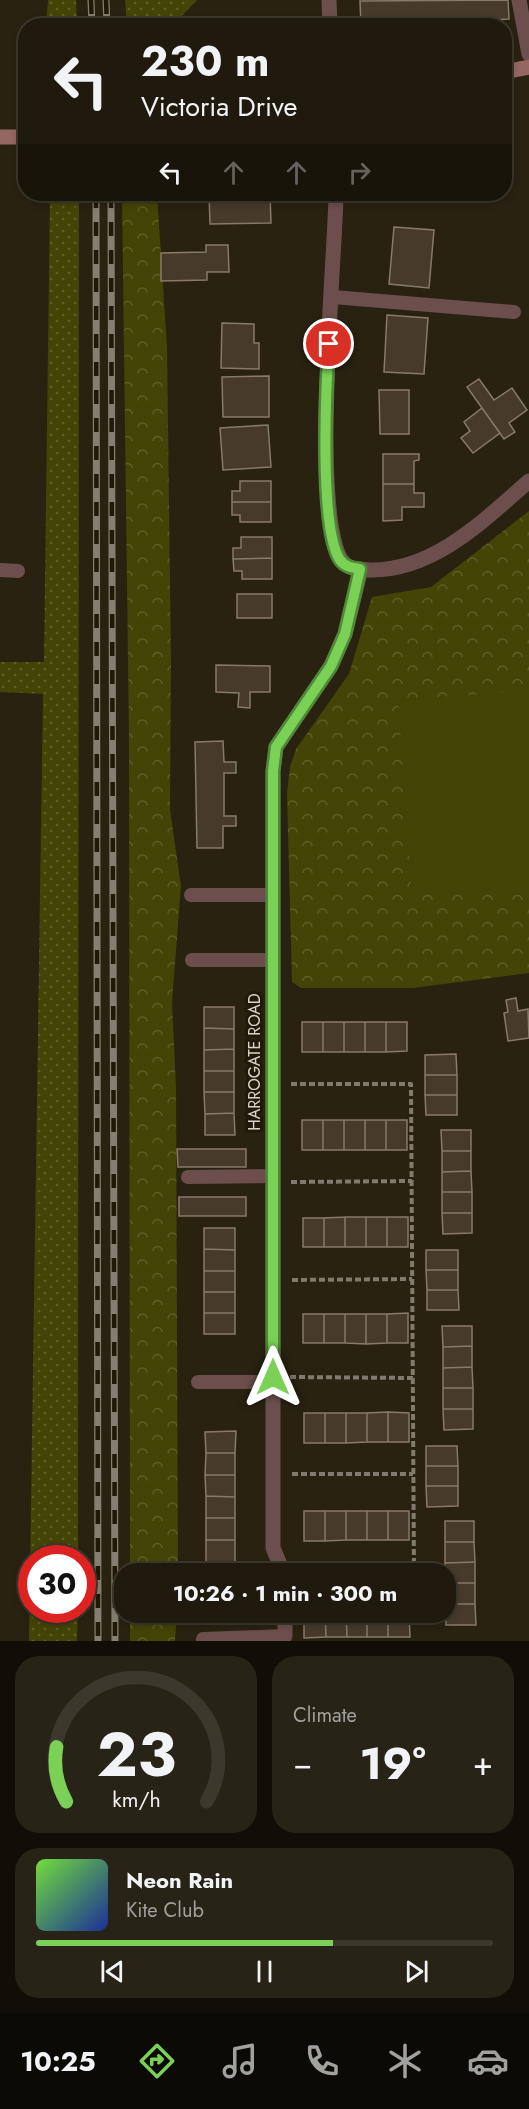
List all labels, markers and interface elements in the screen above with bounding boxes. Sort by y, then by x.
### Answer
text: 230 m [141,31,269,92]
icon: left [42,42,120,120]
text: Victoria Drive [141,87,297,126]
icon: left [154,156,187,189]
icon: ahead [217,156,250,189]
icon: ahead [280,156,313,189]
icon: right [343,156,376,189]
pin [303,318,354,369]
icon: arrive [312,327,345,360]
street label: HARROGATE ROAD [243,993,266,1131]
position arrow [241,1345,305,1409]
speed limit sign: 30 [18,1545,96,1623]
text: 10:26 · 1 min · 300 m [173,1577,397,1609]
text: Climate [293,1701,357,1730]
text: 23 [96,1709,176,1799]
text: 19° [359,1731,426,1796]
text: − [293,1740,312,1787]
text: + [473,1740,493,1787]
text: km/h [112,1784,160,1815]
text: Neon Rain [126,1864,233,1896]
text: Kite Club [126,1896,204,1925]
icon: previous [96,1955,129,1988]
icon: pause [248,1955,281,1988]
icon: next [400,1955,433,1988]
icon: directions [136,2040,178,2082]
icon: music [219,2040,261,2082]
icon: phone [301,2040,343,2082]
icon: climate [384,2040,426,2082]
icon: car [467,2040,509,2082]
text: 10:25 [20,2042,96,2081]

